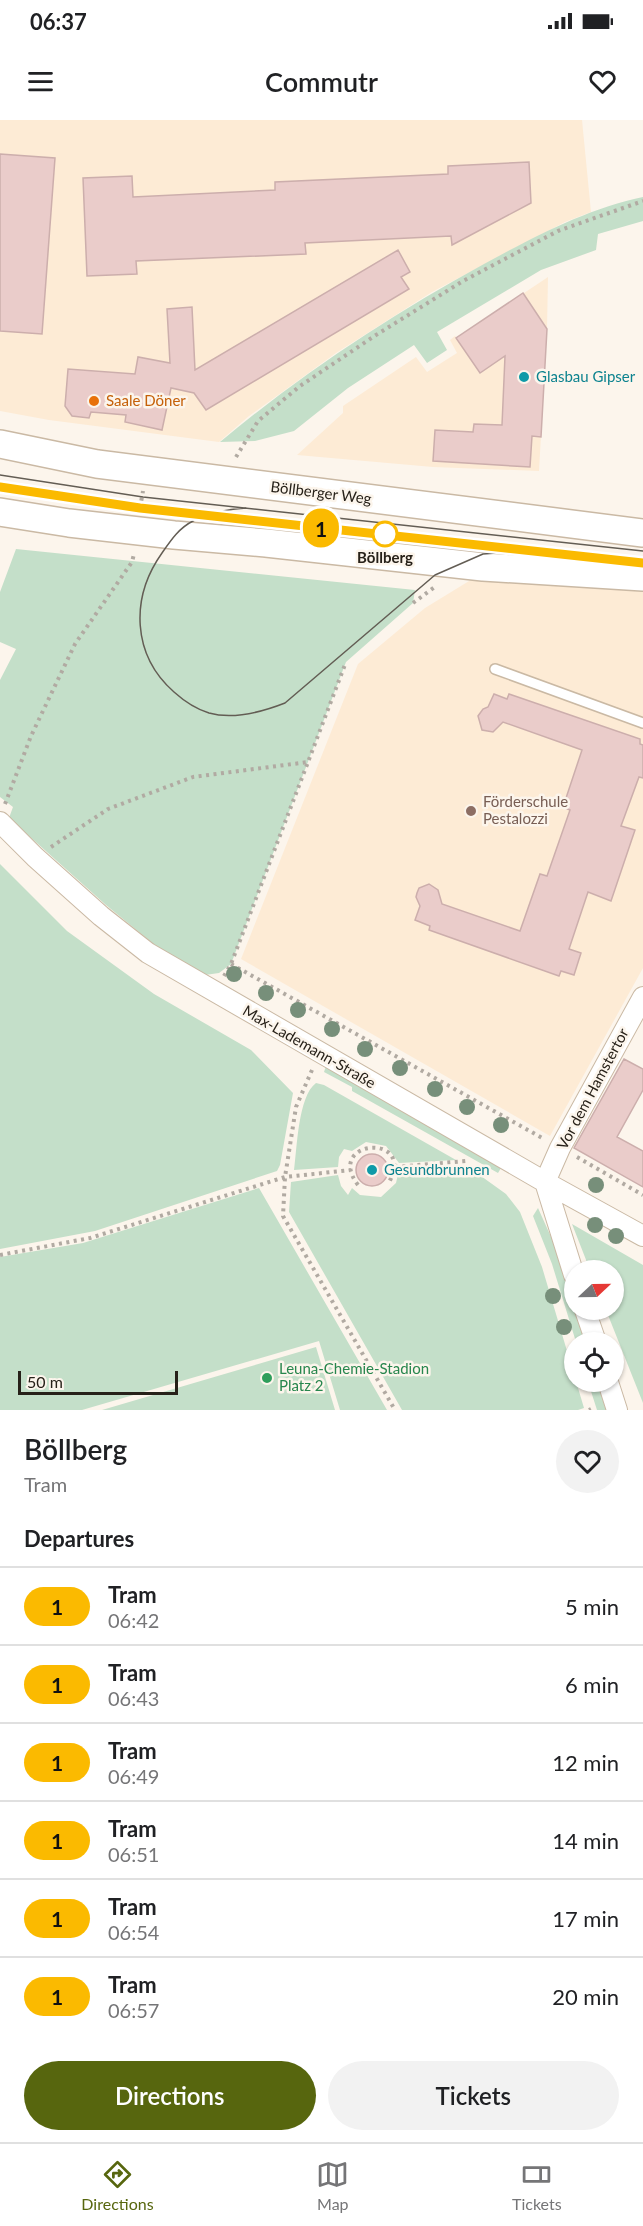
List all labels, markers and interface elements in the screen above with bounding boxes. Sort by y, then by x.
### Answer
text: 06:37 [30,8,87,35]
icon: menu [24,65,57,98]
text: Commutr [265,65,378,98]
icon: heart [586,65,619,98]
place label: Glasbau Gipser [536,367,636,385]
marker: Glasbau Gipser [517,370,531,384]
place label: Saale Döner [106,391,186,409]
marker: Saale Döner [87,394,101,408]
street label: Böllberger Weg [270,477,373,507]
line badge: 1 [302,508,340,548]
text: 1 [315,516,327,541]
marker: Böllberg [372,521,398,547]
place label: Böllberg [357,548,413,566]
place label: Förderschule Pestalozzi [483,792,568,827]
marker: Förderschule Pestalozzi [464,804,478,818]
street label: Max-Lademann-Straße [240,1001,379,1091]
street label: Vor dem Hamstertor [553,1024,632,1152]
place label: Gesundbrunnen [384,1160,490,1178]
marker: Gesundbrunnen [365,1163,379,1177]
north arrow [564,1260,624,1320]
map controls [564,1260,624,1392]
button: locate [564,1332,624,1392]
place label: Leuna-Chemie-Stadion Platz 2 [279,1359,429,1394]
scale bar [18,1368,178,1396]
marker: Leuna-Chemie-Stadion Platz 2 [260,1371,274,1385]
text: 50 m [27,1372,63,1391]
button: heart [556,1430,619,1493]
text: Böllberg [24,1432,127,1466]
text: Tram [24,1472,67,1496]
text: Departures [24,1525,134,1552]
text: Tram [108,1581,157,1608]
text: 5 min [565,1593,619,1620]
text: 1 [51,1594,63,1619]
text: 06:42 [108,1608,159,1632]
text: Tram [108,1659,157,1686]
text: 6 min [565,1671,619,1698]
text: 1 [51,1672,63,1697]
text: 06:43 [108,1686,159,1710]
text: Tram [108,1737,157,1764]
text: 12 min [552,1749,619,1776]
text: 1 [51,1750,63,1775]
text: 06:49 [108,1764,159,1788]
text: Tram [108,1815,157,1842]
text: 14 min [552,1827,619,1854]
text: 1 [51,1828,63,1853]
text: 06:51 [108,1842,159,1866]
text: Tram [108,1893,157,1920]
text: 17 min [552,1905,619,1932]
text: 1 [51,1906,63,1931]
text: 06:54 [108,1920,159,1944]
text: Tram [108,1971,157,1998]
text: 20 min [552,1983,619,2010]
text: 1 [51,1984,63,2009]
text: 06:57 [108,1998,159,2022]
button: Directions [24,2061,316,2130]
button: Tickets [328,2061,619,2130]
tab: Directions [81,2158,154,2213]
tab: Map [316,2158,349,2213]
tab: Tickets [512,2158,562,2213]

